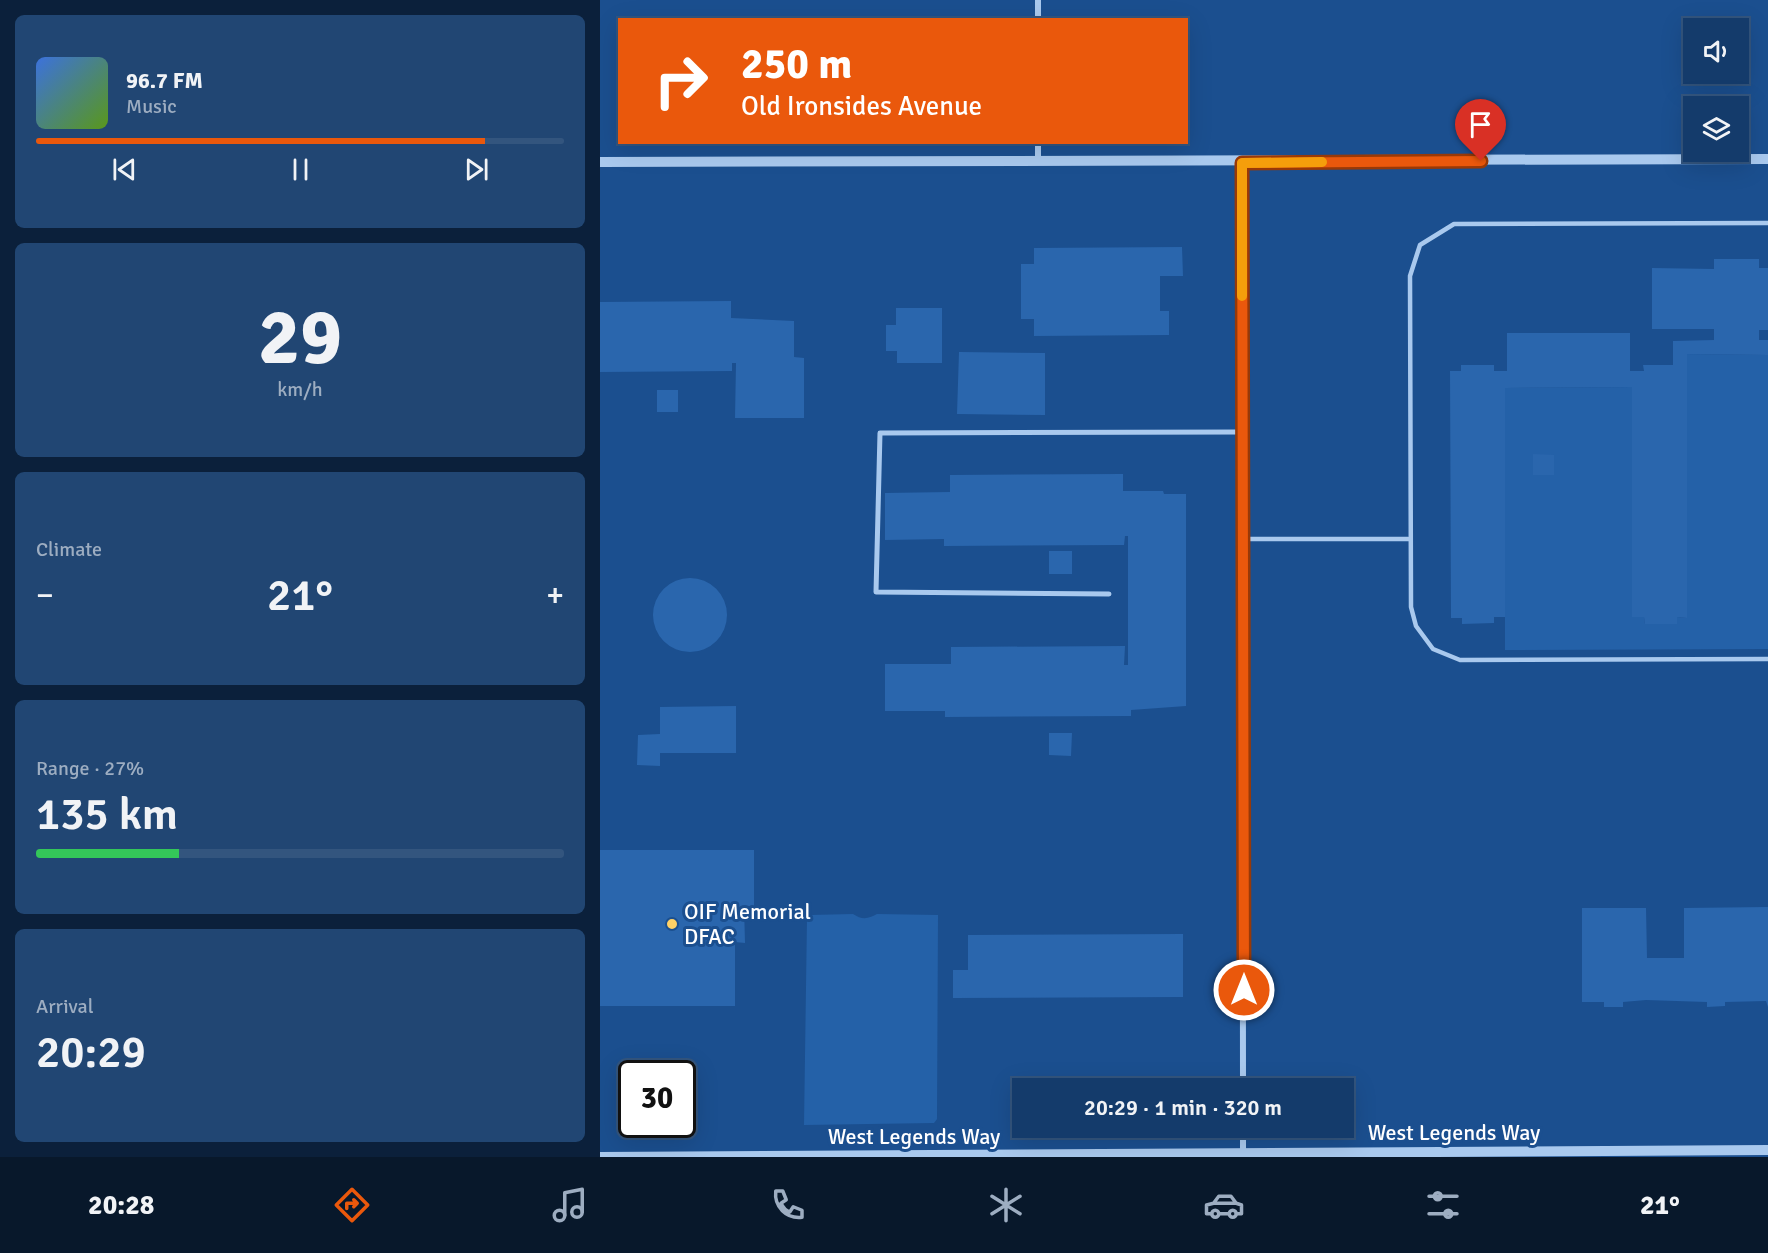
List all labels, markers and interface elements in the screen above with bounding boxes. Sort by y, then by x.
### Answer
map controls [1683,18,1749,162]
button: sound [1683,18,1749,84]
text: 250 m [741,39,852,90]
icon: right [642,42,720,120]
text: 96.7 FM [126,67,203,94]
text: Old Ironsides Avenue [741,90,982,123]
text: Music [126,94,177,119]
button: layers [1683,96,1749,162]
pin [1455,99,1506,161]
icon: arrive [1464,108,1497,141]
icon: previous [108,153,141,186]
icon: pause [284,153,317,186]
icon: next [460,153,493,186]
text: 29 [258,290,342,386]
text: km/h [277,377,323,402]
text: Climate [36,537,102,562]
text: 21° [267,568,333,623]
text: − [36,575,54,616]
text: + [546,575,564,616]
text: Range · 27% [36,756,144,781]
text: 135 km [36,787,178,842]
place label: OIF Memorial DFAC [684,898,811,950]
marker: OIF Memorial DFAC [665,917,679,931]
position arrow [1212,958,1276,1022]
text: Arrival [36,994,94,1019]
text: 20:29 [36,1025,146,1080]
speed limit sign: 30 [618,1060,696,1138]
text: 20:29 · 1 min · 320 m [1084,1094,1282,1121]
street label: West Legends Way [1368,1119,1541,1146]
street label: West Legends Way [828,1123,1001,1150]
icon: directions [331,1184,373,1226]
icon: music [549,1184,591,1226]
icon: phone [767,1184,809,1226]
icon: climate [985,1184,1027,1226]
icon: car [1203,1184,1245,1226]
icon: filters [1422,1184,1464,1226]
text: 20:28 [88,1189,154,1222]
text: 21° [1640,1189,1680,1222]

